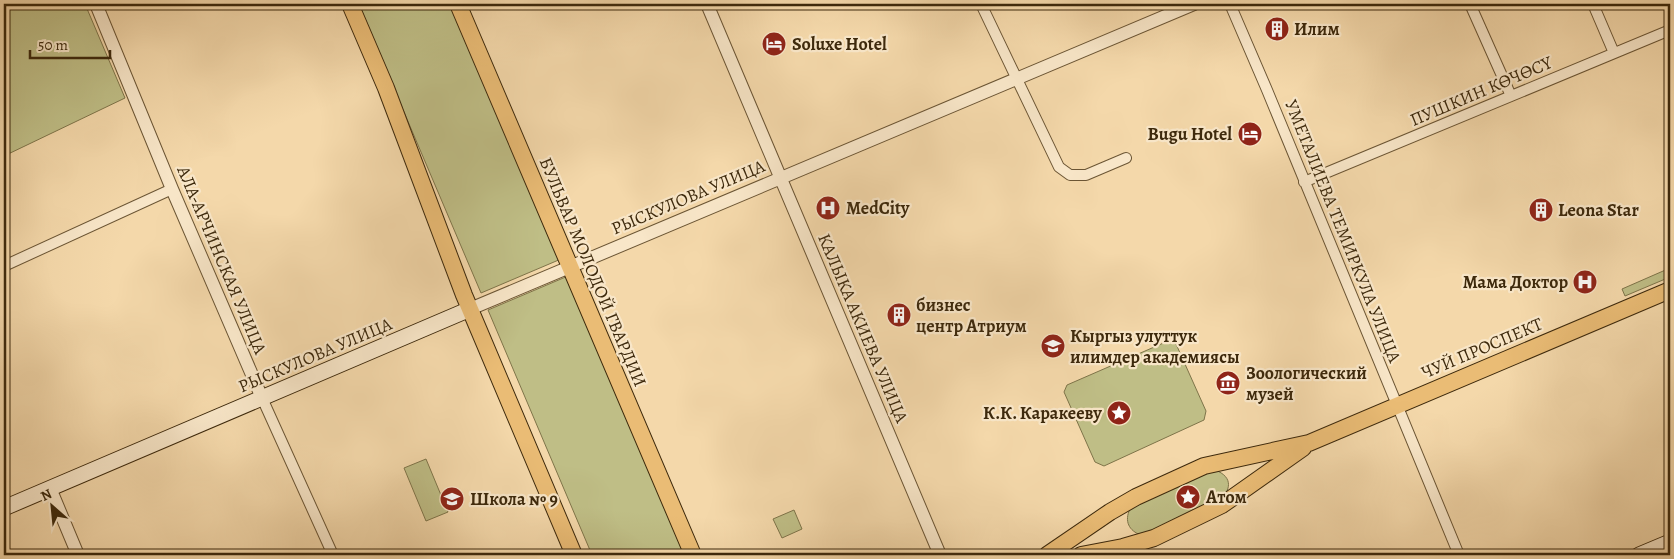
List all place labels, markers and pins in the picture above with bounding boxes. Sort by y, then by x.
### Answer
building icon: Илим [1264,16,1290,42]
place label: Илим [1294,17,1340,41]
hotel icon: Soluxe Hotel [761,31,787,57]
place label: Soluxe Hotel [792,32,887,56]
hotel icon: Bugu Hotel [1237,121,1263,147]
place label: Bugu Hotel [1147,122,1232,146]
hospital icon: MedCity [815,195,841,221]
place label: MedCity [846,196,910,220]
building icon: Leona Star [1528,197,1554,223]
place label: Leona Star [1558,198,1639,222]
hospital icon: Мама Доктор [1572,269,1598,295]
place label: Мама Доктор [1463,270,1568,294]
place label: бизнес центр Атриум [916,293,1027,338]
building icon: бизнес центр Атриум [886,302,912,328]
place label: Кыргыз улуттук илимдер академиясы [1070,324,1240,369]
school or university icon: Кыргыз улуттук илимдер академиясы [1040,333,1066,359]
place label: Зоологический музей [1246,361,1367,406]
museum icon: Зоологический музей [1215,370,1241,396]
place icon: К.К. Каракееву [1106,400,1132,426]
place label: К.К. Каракееву [983,401,1102,425]
place icon: Атом [1175,484,1201,510]
place label: Атом [1205,485,1247,509]
school or university icon: Школа № 9 [439,486,465,512]
place label: Школа № 9 [470,487,558,511]

